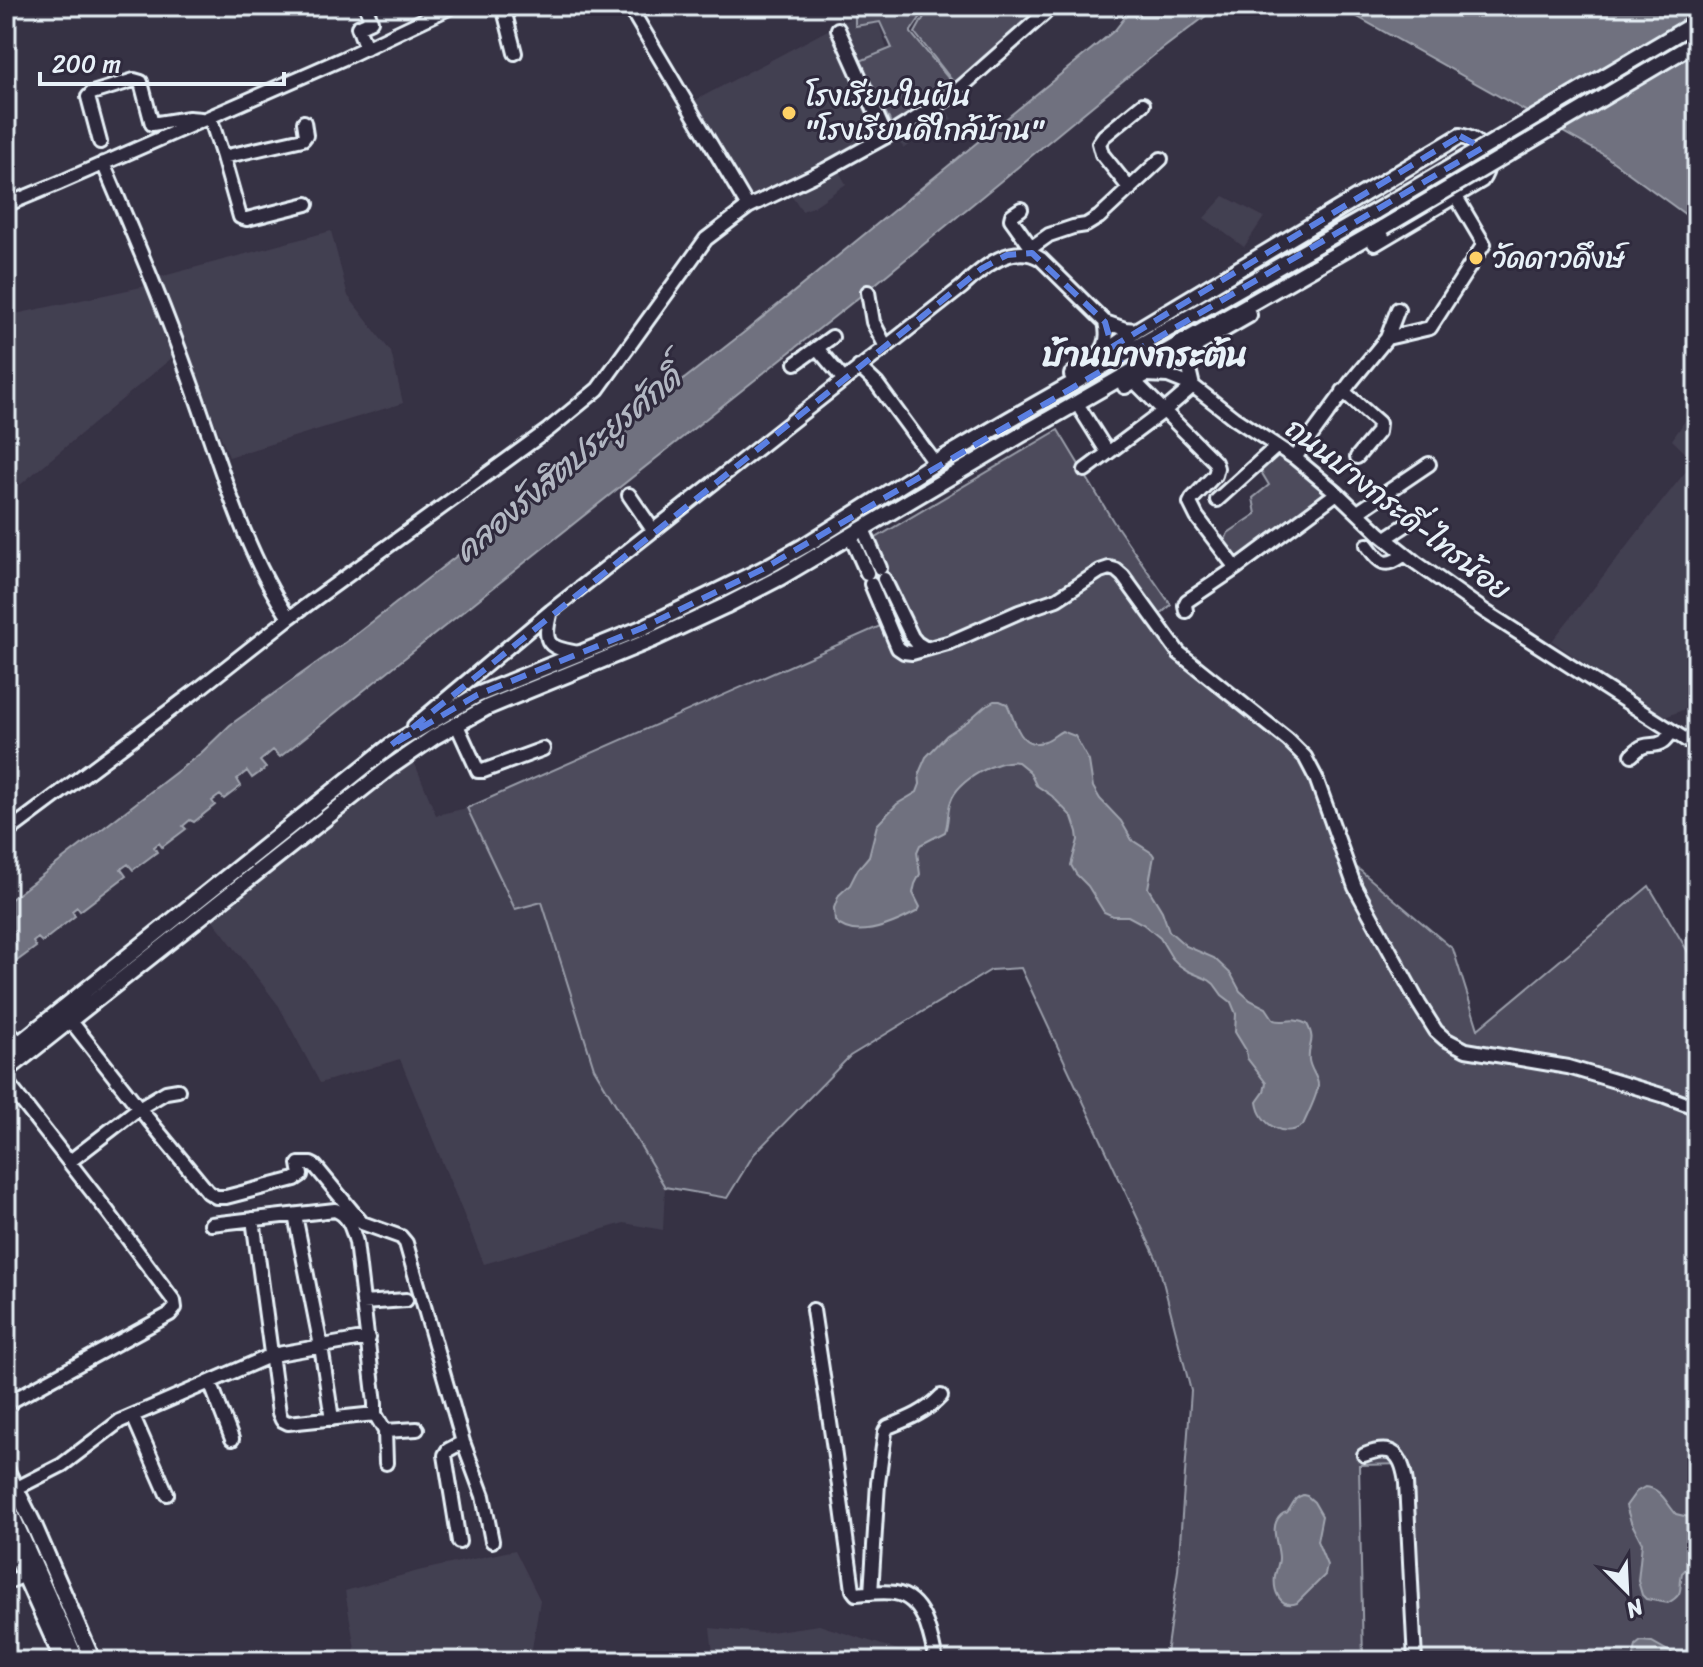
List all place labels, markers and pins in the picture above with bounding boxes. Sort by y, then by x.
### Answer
place label: โรงเรียนในฝัน "โรงเรียนดีใกล้บ้าน" [805,69,1045,157]
marker: โรงเรียนในฝัน "โรงเรียนดีใกล้บ้าน" [780,104,798,122]
place label: วัดดาวดึงษ์ [1492,231,1630,285]
marker: วัดดาวดึงษ์ [1467,249,1485,267]

